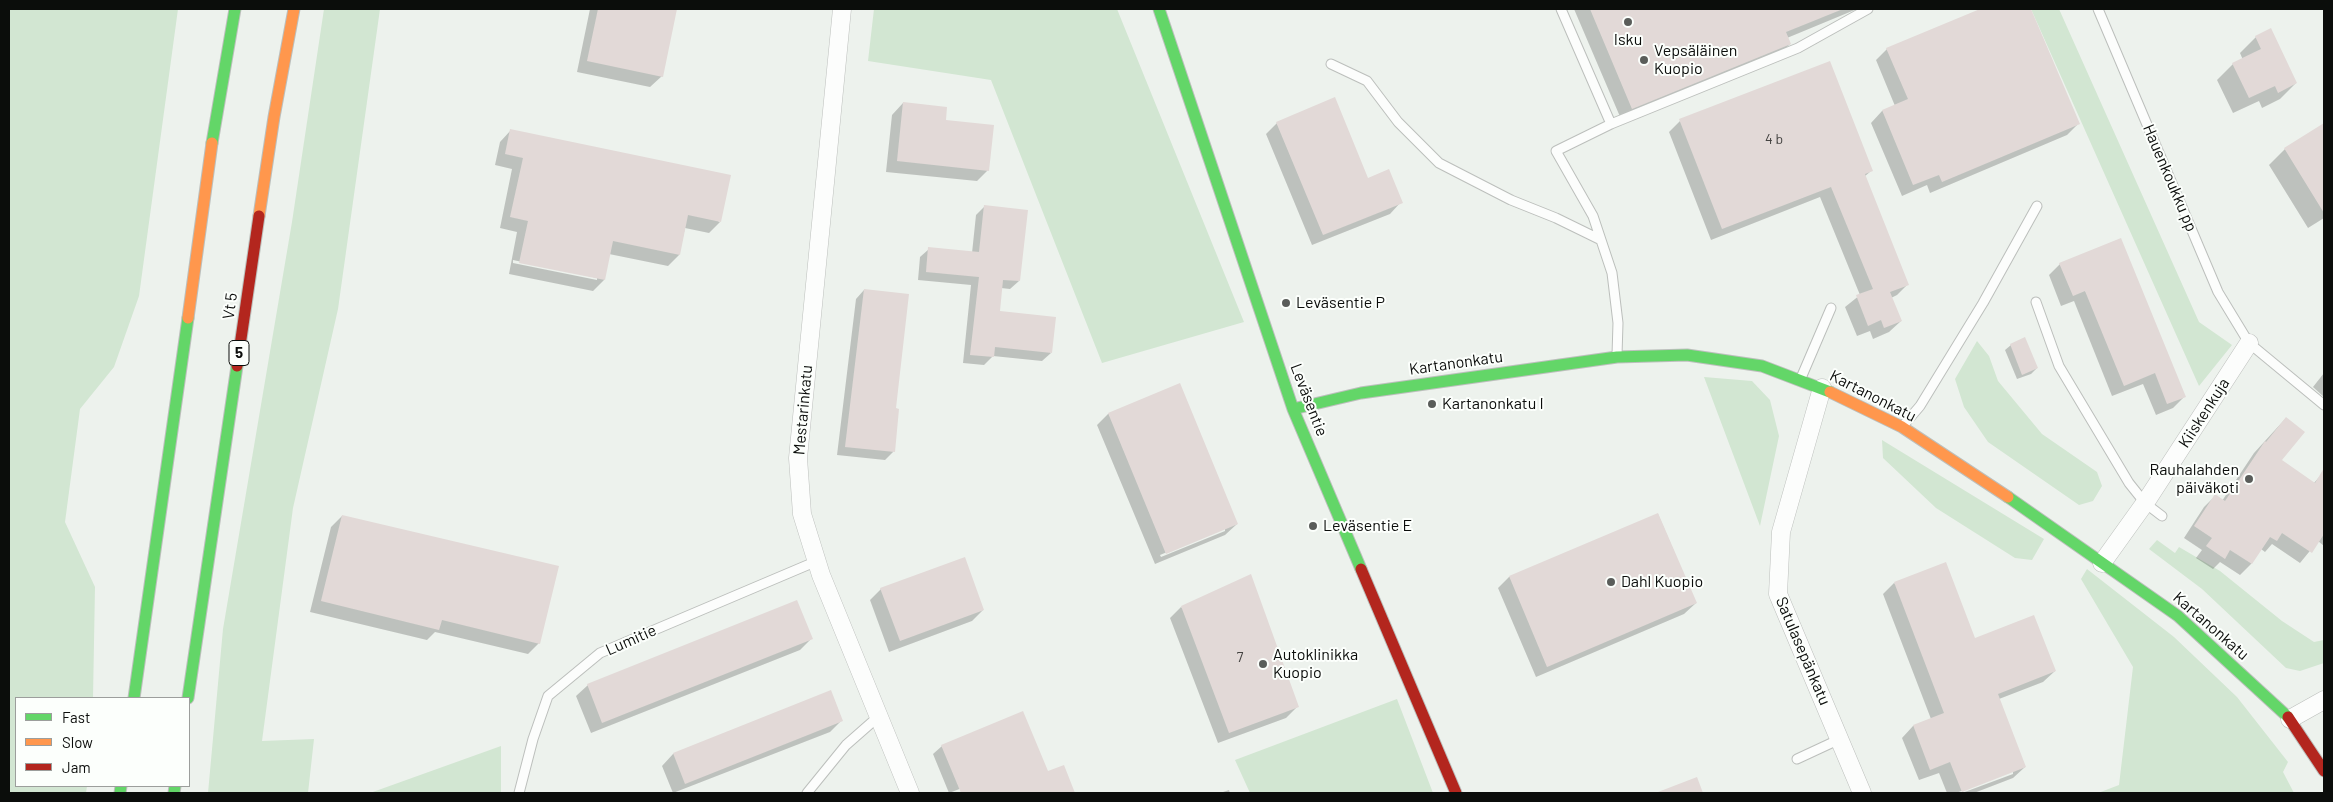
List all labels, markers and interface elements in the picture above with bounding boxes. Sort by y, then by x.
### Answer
marker: Isku [1622,16,1634,28]
place label: Isku [1614,30,1642,50]
place label: Vepsäläinen Kuopio [1654,41,1737,79]
marker: Vepsäläinen Kuopio [1638,54,1650,66]
street label: Hauenkoukku pp [2139,121,2201,235]
house number: 4 b [1765,131,1783,147]
street label: Vt 5 [219,291,241,321]
place label: Leväsentie P [1296,293,1385,313]
marker: Leväsentie P [1280,297,1292,309]
road number: 5 [229,340,249,366]
street label: Kartanonkatu [1408,347,1504,379]
street label: Leväsentie [1286,361,1332,439]
street label: Mestarinkatu [789,364,817,456]
street label: Kartanonkatu [1827,366,1919,426]
street label: Kiiskenkuja [2174,375,2234,451]
place label: Kartanonkatu I [1442,394,1544,414]
marker: Kartanonkatu I [1426,398,1438,410]
place label: Rauhalahden päiväkoti [2149,460,2239,498]
marker: Rauhalahden päiväkoti [2243,473,2255,485]
place label: Leväsentie E [1323,516,1412,536]
marker: Leväsentie E [1307,520,1319,532]
place label: Dahl Kuopio [1621,572,1703,592]
marker: Dahl Kuopio [1605,576,1617,588]
street label: Kartanonkatu [2169,588,2253,664]
street label: Satulasepänkatu [1772,594,1834,708]
street label: Lumitie [603,620,659,660]
place label: Autoklinikka Kuopio [1273,645,1358,683]
house number: 7 [1237,649,1243,665]
marker: Autoklinikka Kuopio [1257,658,1269,670]
legend [15,697,190,787]
text: Fast [62,708,90,726]
text: Slow [62,733,93,751]
text: Jam [62,758,91,776]

